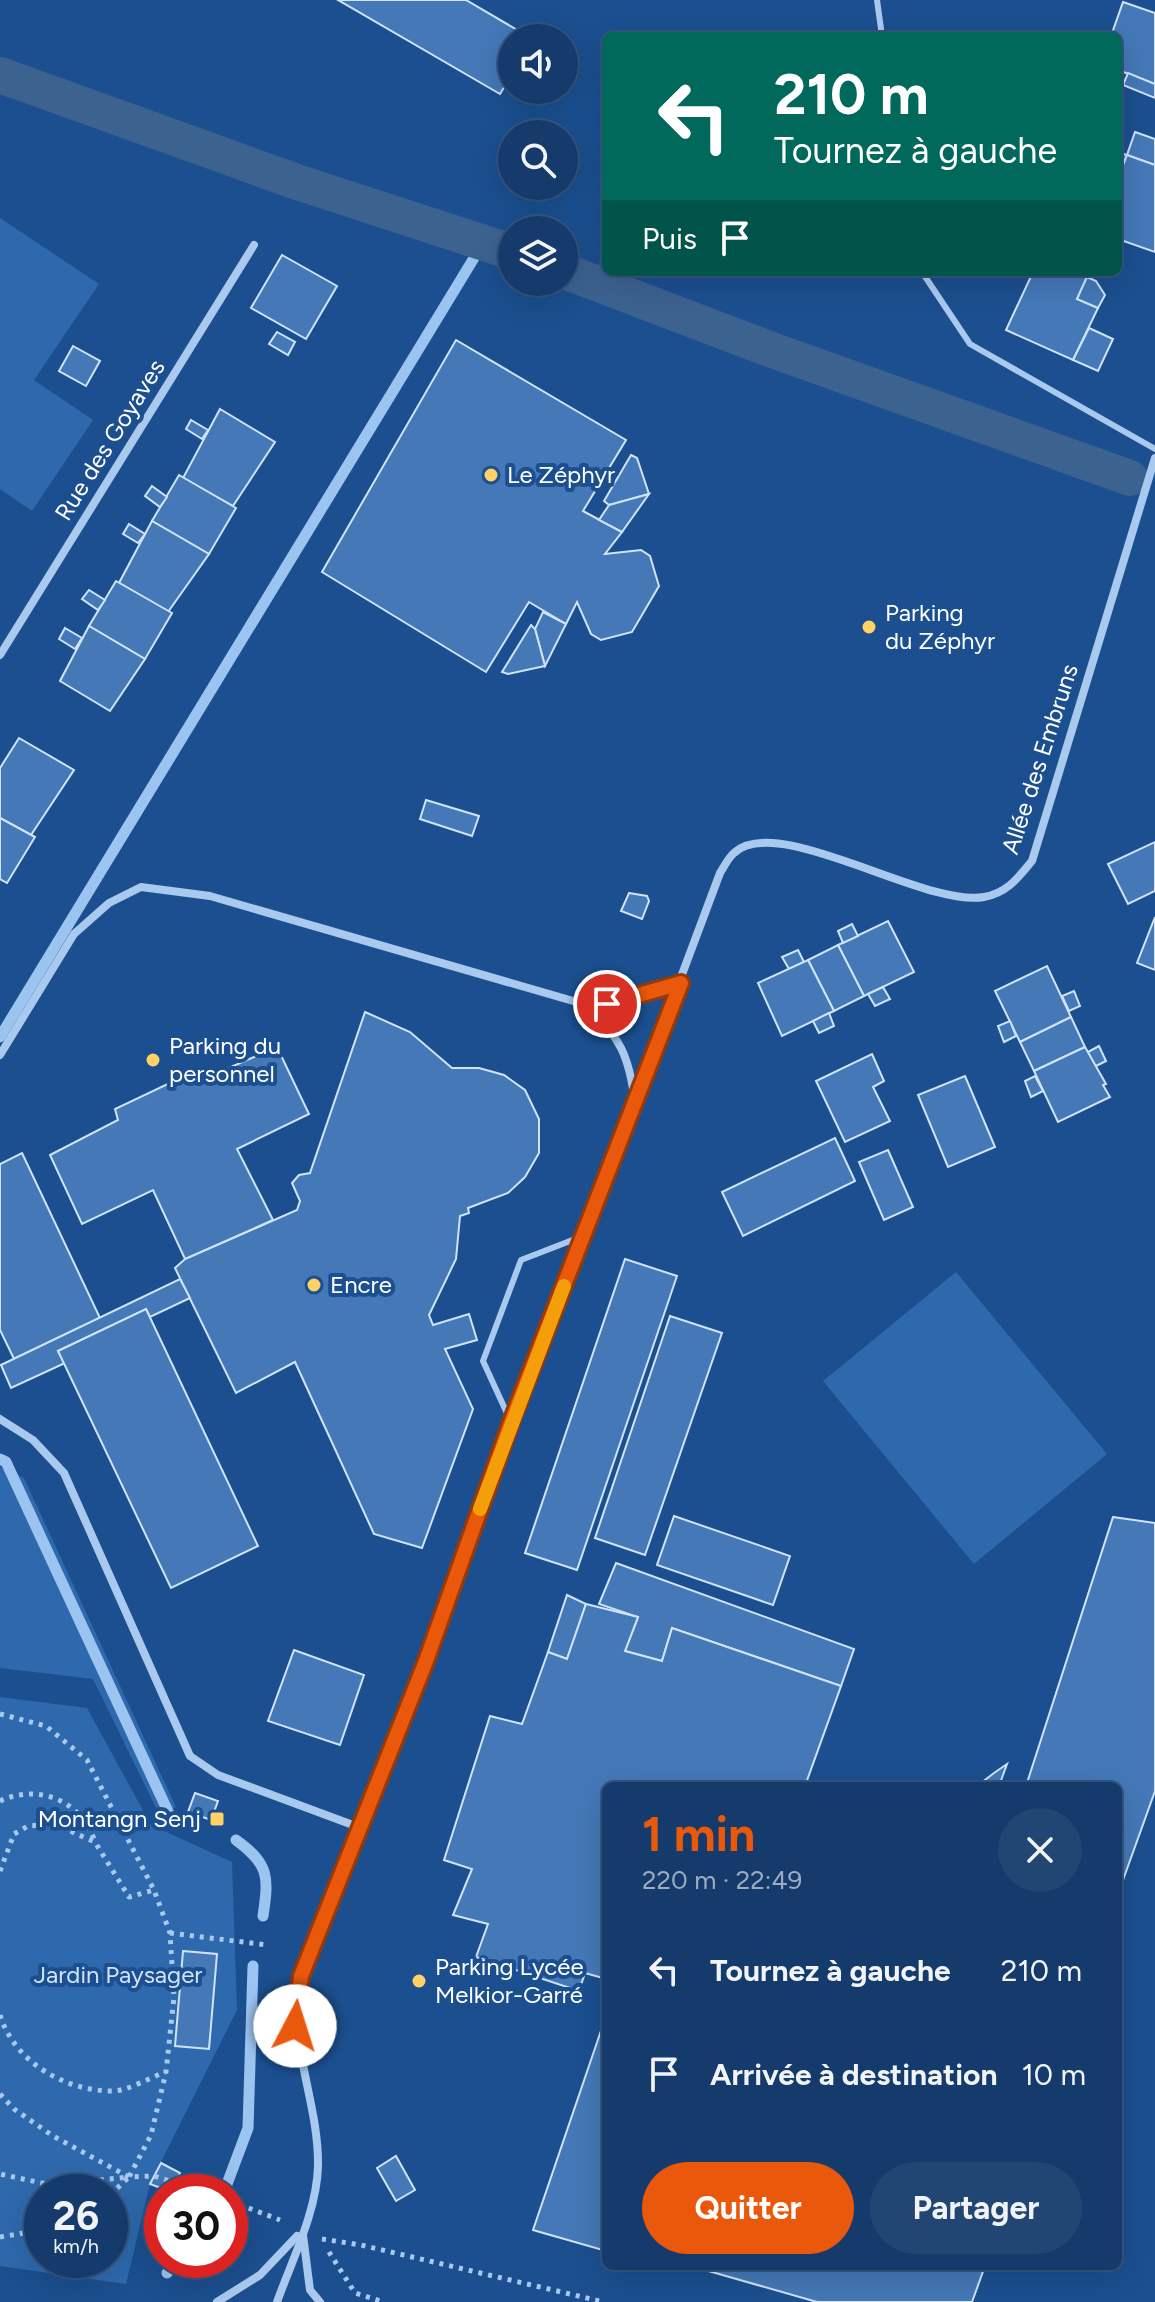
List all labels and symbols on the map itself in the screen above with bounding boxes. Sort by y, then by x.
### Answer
street label: Rue des Goyaves [48,354,171,526]
place label: Le Zéphyr [507,460,615,489]
marker: Le Zéphyr [482,466,500,484]
place label: Parking du Zéphyr [885,598,995,655]
marker: Parking du Zéphyr [860,618,878,636]
street label: Allée des Embruns [995,660,1084,857]
pin [573,970,641,1038]
place label: Parking du personnel [169,1031,281,1088]
marker: Parking du personnel [144,1051,162,1069]
place label: Encre [330,1270,392,1299]
marker: Encre [305,1276,323,1294]
place label: Montangn Senj [38,1804,201,1833]
marker: Montangn Senj [208,1810,226,1828]
place label: Parking Lycée Melkior-Garré [435,1952,584,2009]
park label: Jardin Paysager [34,1960,202,1989]
marker: Parking Lycée Melkior-Garré [410,1972,428,1990]
position arrow [253,1984,337,2068]
speed limit sign: 30 [144,2174,248,2278]

